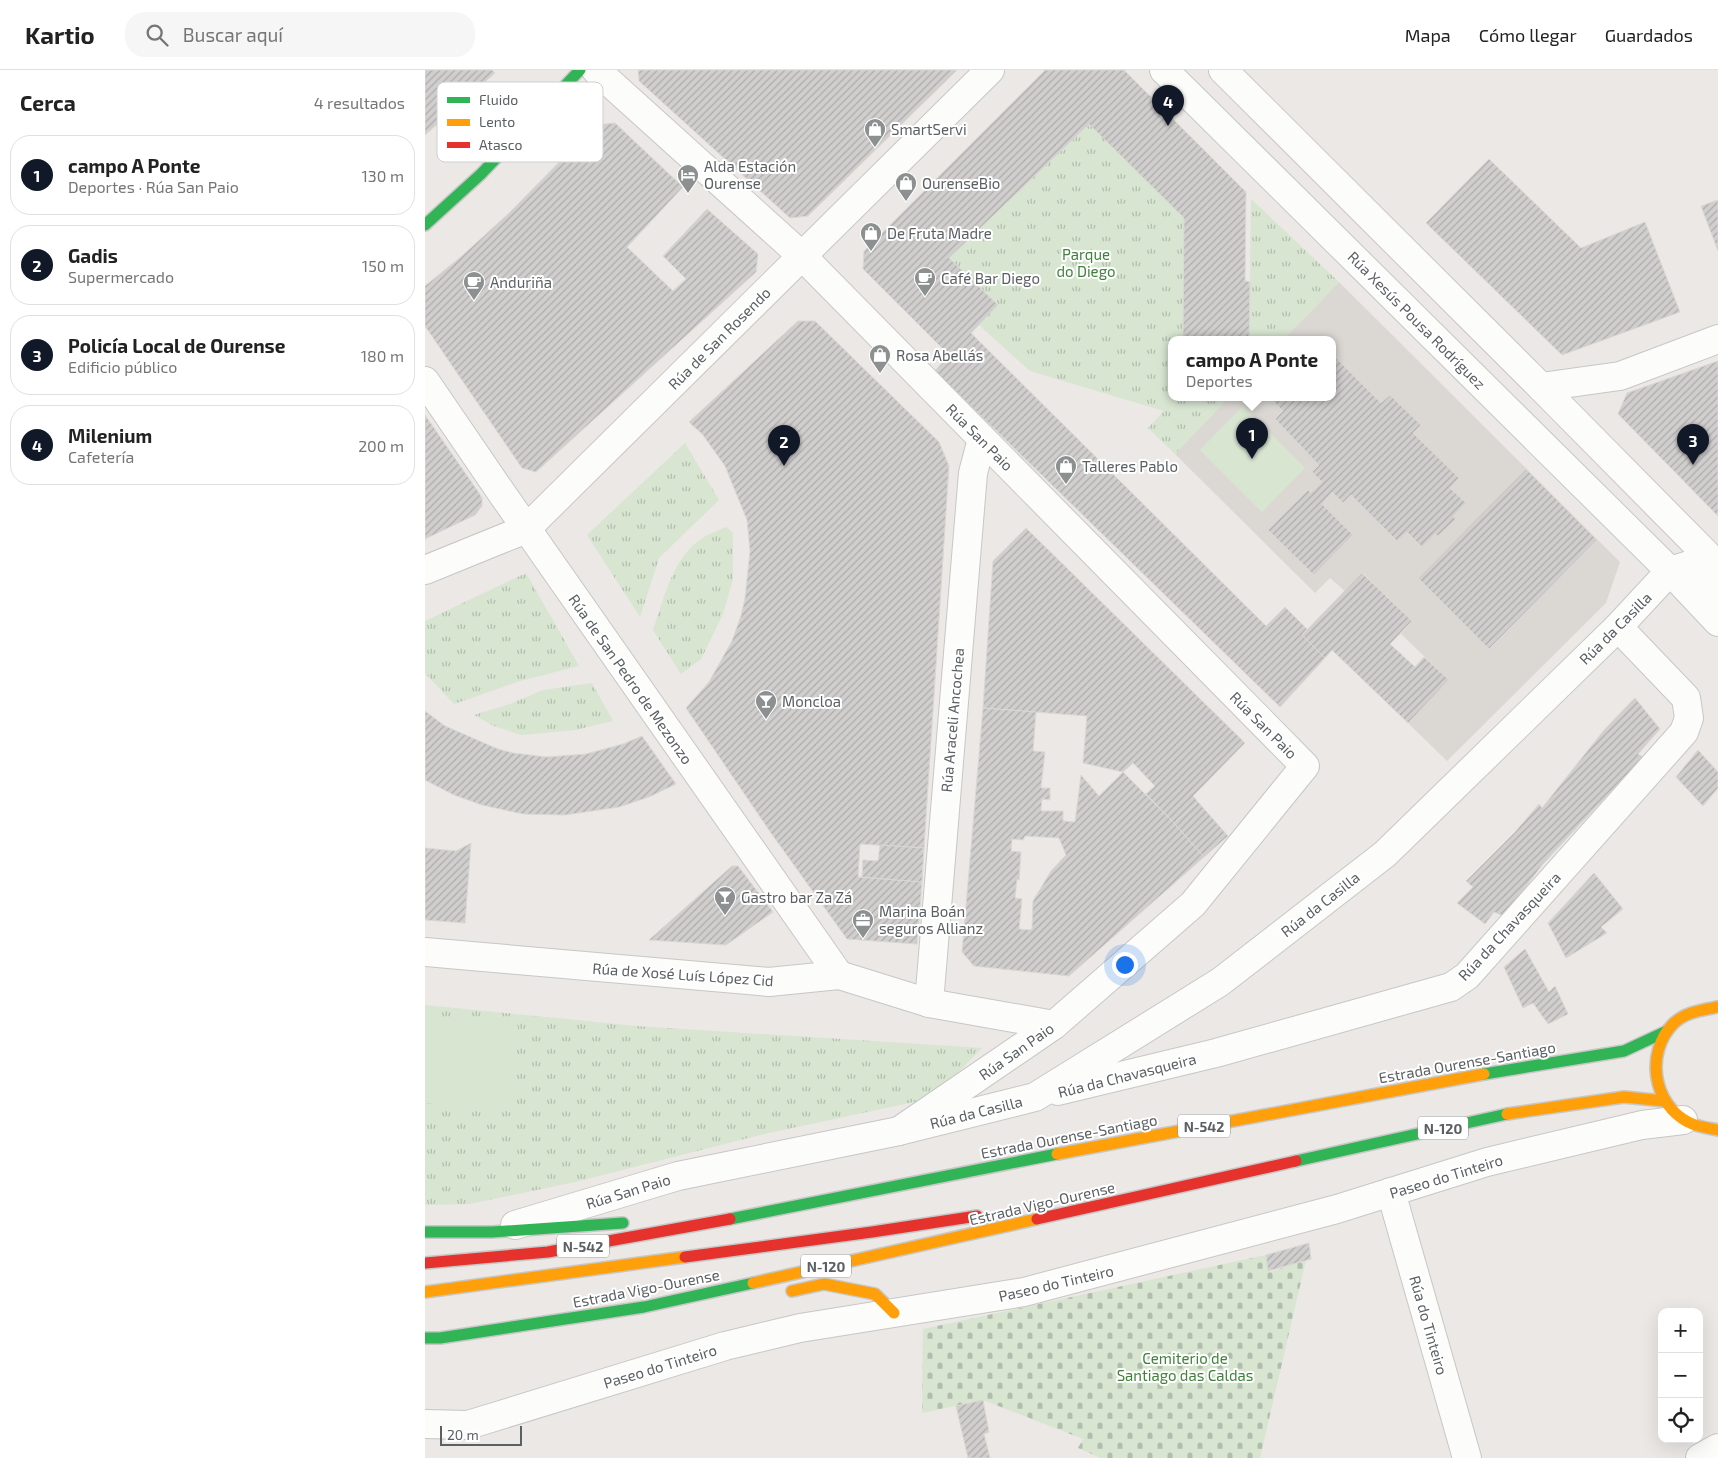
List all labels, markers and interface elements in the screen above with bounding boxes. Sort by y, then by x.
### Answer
search box [125,12,475,57]
text: Kartio [25,20,95,49]
icon: search [143,21,171,49]
text: Buscar aquí [183,23,283,46]
text: Mapa [1405,24,1451,46]
text: Cómo llegar [1479,24,1577,46]
text: Guardados [1605,24,1693,46]
legend [437,82,603,162]
pin: 4 [1152,85,1184,126]
text: Cerca [20,90,76,115]
text: Fluido [479,91,518,108]
text: 4 resultados [314,93,405,112]
text: Lento [479,113,515,130]
shop icon: SmartServi [863,117,887,148]
place label: SmartServi [891,120,967,138]
text: Atasco [479,136,522,153]
text: campo A Ponte [68,154,200,177]
place label: Alda Estación Ourense [704,157,796,192]
hotel icon: Alda Estación Ourense [676,163,700,194]
text: 1 [34,166,40,185]
text: 130 m [362,166,404,185]
shop icon: OurenseBio [894,171,918,202]
place label: OurenseBio [922,174,1000,192]
text: Deportes · Rúa San Paio [68,177,239,196]
shop icon: De Fruta Madre [859,221,883,252]
place label: De Fruta Madre [887,224,992,242]
text: Gadis [68,244,118,267]
park label: Parque do Diego [1056,245,1116,280]
street label: Rúa Xesús Pousa Rodríguez [1344,247,1490,393]
text: 2 [32,256,42,275]
text: 150 m [362,256,404,275]
cafe icon: Café Bar Diego [913,266,937,297]
text: Supermercado [68,267,174,286]
place label: Café Bar Diego [941,269,1040,287]
cafe icon: Anduriña [462,270,486,301]
place label: Anduriña [490,273,552,291]
street label: Rúa de San Rosendo [664,283,774,393]
text: Policía Local de Ourense [68,334,285,357]
popup [1168,336,1336,401]
shop icon: Rosa Abellás [868,343,892,374]
text: 3 [32,346,42,365]
text: 180 m [361,346,404,365]
place label: Rosa Abellás [896,346,983,364]
text: campo A Ponte [1186,348,1318,371]
text: Edificio público [68,357,177,376]
text: Deportes [1186,371,1253,390]
street label: Rúa San Paio [943,400,1017,474]
pin: 1 [1236,418,1268,459]
text: Milenium [68,424,152,447]
pin: 3 [1677,424,1709,465]
pin: 2 [768,425,800,466]
text: 4 [32,436,42,455]
text: 200 m [358,436,404,455]
text: Cafetería [68,447,134,466]
shop icon: Talleres Pablo [1054,454,1078,485]
place label: Talleres Pablo [1082,457,1178,475]
street label: Rúa da Casilla [1575,588,1655,668]
street label: Rúa de San Pedro de Mezonzo [565,591,697,767]
street label: Rúa Araceli Ancochea [937,647,967,793]
street label: Rúa San Paio [1227,688,1301,762]
bar icon: Moncloa [754,689,778,720]
place label: Moncloa [782,692,841,710]
street label: Rúa da Casilla [1277,868,1363,940]
street label: Rúa da Chavasqueira [1454,868,1564,984]
bar icon: Gastro bar Za Zá [713,885,737,916]
place label: Gastro bar Za Zá [741,888,852,906]
place label: Marina Boán seguros Allianz [879,902,983,937]
office icon: Marina Boán seguros Allianz [851,908,875,939]
your location [1112,952,1138,978]
street label: Rúa de Xosé Luís López Cid [592,959,774,989]
street label: Rúa San Paio [975,1019,1057,1083]
street label: Estrada Ourense-Santiago [1377,1038,1557,1086]
street label: Rúa da Chavasqueira [1056,1049,1198,1101]
street label: Rúa da Casilla [928,1092,1024,1132]
street label: Estrada Ourense-Santiago [979,1110,1159,1162]
road number: N-542 [1178,1114,1230,1138]
road number: N-120 [1418,1116,1468,1140]
street label: Paseo do Tinteiro [1387,1150,1505,1202]
street label: Rúa San Paio [584,1170,672,1212]
street label: Estrada Vigo-Ourense [967,1177,1117,1229]
road number: N-542 [557,1234,609,1258]
road number: N-120 [801,1254,851,1278]
street label: Paseo do Tinteiro [997,1261,1115,1305]
street label: Estrada Vigo-Ourense [571,1265,721,1311]
street label: Rúa do Tinteiro [1406,1273,1452,1377]
map controls [1658,1308,1703,1443]
button: + [1658,1308,1703,1353]
street label: Paseo do Tinteiro [601,1340,719,1392]
park label: Cemiterio de Santiago das Caldas [1117,1349,1253,1384]
button: − [1658,1353,1703,1398]
button: locate [1658,1398,1703,1443]
scale bar [440,1423,523,1446]
text: 20 m [447,1426,479,1443]

